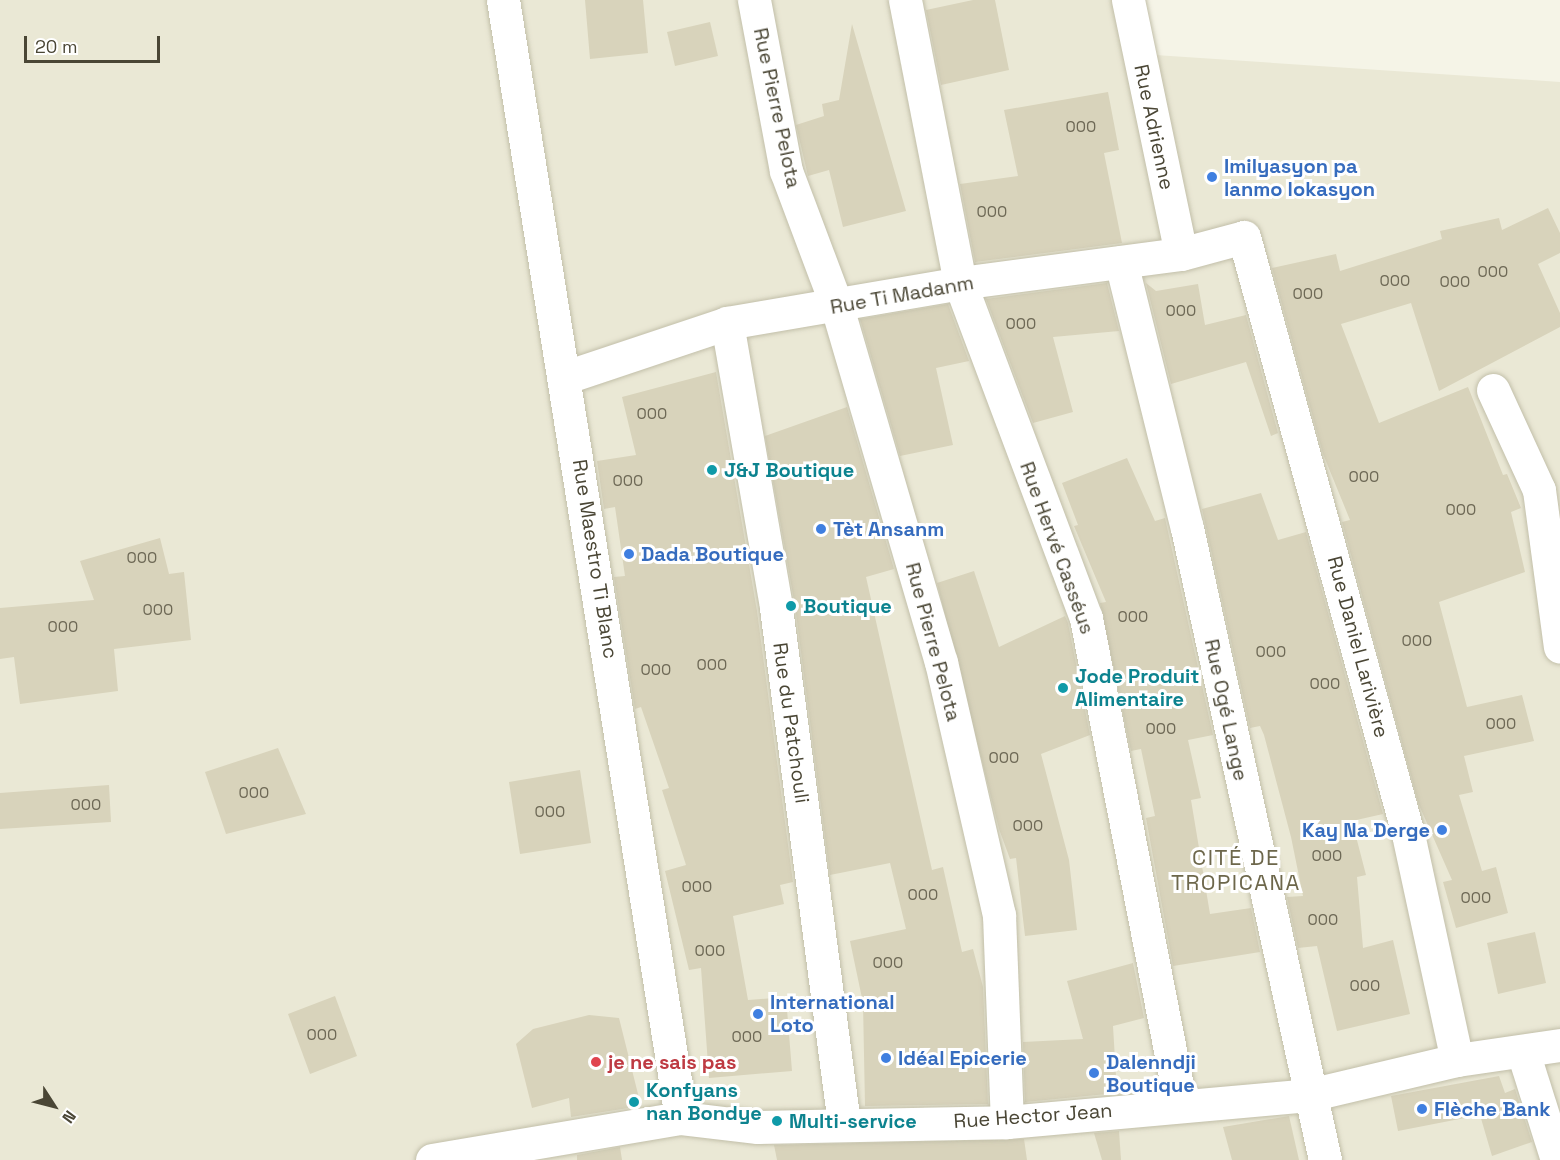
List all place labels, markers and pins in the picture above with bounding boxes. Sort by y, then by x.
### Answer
place label: Imilyasyon pa lanmo lokasyon [1224,154,1375,201]
marker: Imilyasyon pa lanmo lokasyon [1205,170,1219,184]
place label: J&J Boutique [724,458,854,482]
marker: J&J Boutique [705,463,719,477]
place label: Tèt Ansanm [833,517,945,541]
marker: Tèt Ansanm [814,522,828,536]
place label: Dada Boutique [641,542,784,566]
marker: Dada Boutique [622,547,636,561]
place label: Boutique [803,594,892,618]
marker: Boutique [784,599,798,613]
place label: Jode Produit Alimentaire [1075,664,1199,711]
marker: Jode Produit Alimentaire [1056,681,1070,695]
place label: Kay Na Derge [1302,818,1430,842]
marker: Kay Na Derge [1435,823,1449,837]
place label: International Loto [770,990,895,1037]
marker: International Loto [751,1007,765,1021]
place label: Idéal Epicerie [898,1046,1027,1070]
place label: je ne sais pas [608,1050,736,1074]
place label: Dalenndji Boutique [1106,1050,1196,1097]
marker: Idéal Epicerie [879,1051,893,1065]
marker: je ne sais pas [589,1055,603,1069]
marker: Dalenndji Boutique [1087,1066,1101,1080]
place label: Konfyans nan Bondye [646,1078,762,1125]
marker: Konfyans nan Bondye [627,1095,641,1109]
place label: Flèche Bank [1434,1097,1551,1121]
marker: Flèche Bank [1415,1102,1429,1116]
place label: Multi-service [789,1109,917,1133]
marker: Multi-service [770,1114,784,1128]

